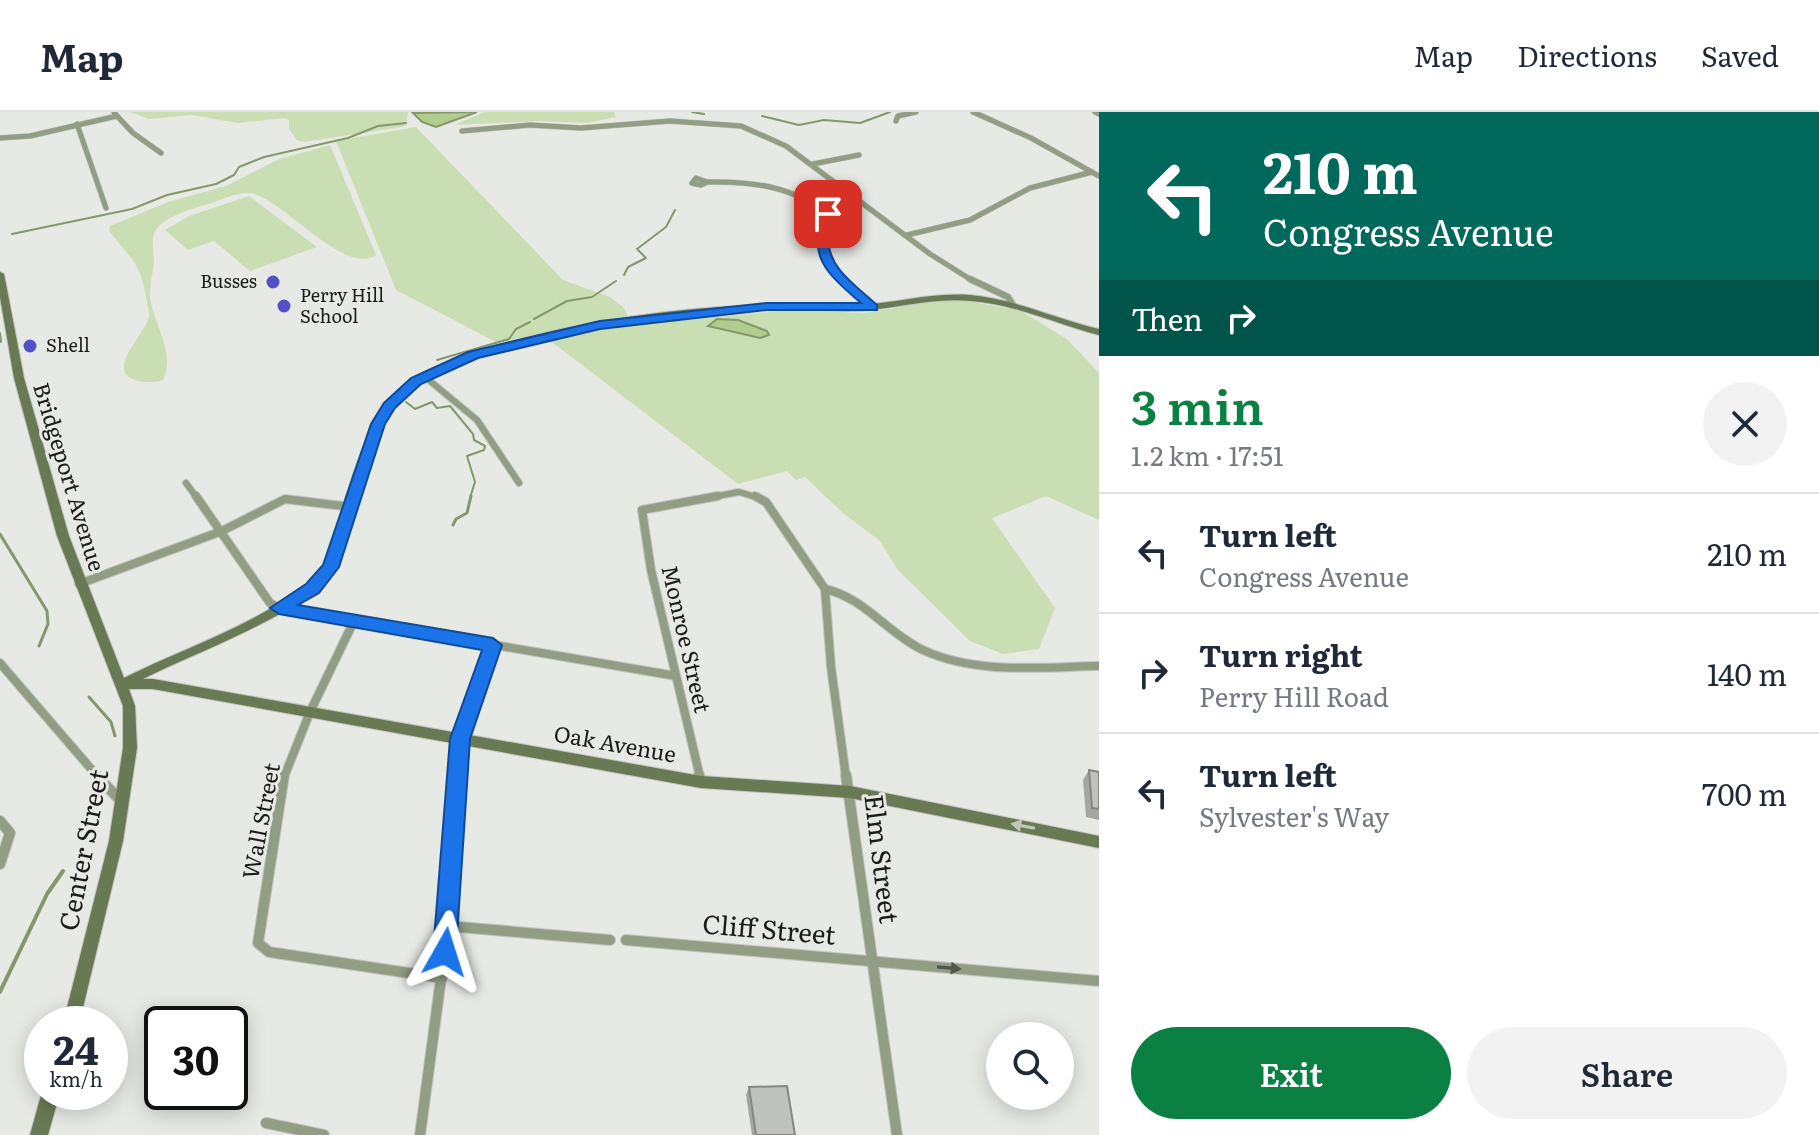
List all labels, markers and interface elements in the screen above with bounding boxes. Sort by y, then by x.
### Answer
text: Map [40,27,124,84]
text: Map [1414,34,1473,76]
text: Directions [1517,34,1657,76]
text: Saved [1701,34,1779,76]
text: 210 m [1263,128,1418,211]
icon: left [1131,144,1235,248]
pin [794,180,862,248]
icon: arrive [806,192,850,236]
text: Congress Avenue [1263,204,1554,257]
place label: Busses [200,267,257,294]
marker: Busses [264,273,282,291]
place label: Perry Hill School [300,281,384,329]
text: Then [1131,296,1203,340]
icon: right [1219,296,1263,340]
marker: Perry Hill School [275,297,293,315]
place label: Shell [46,331,90,358]
marker: Shell [21,337,39,355]
text: 3 min [1131,369,1264,440]
street label: Bridgeport Avenue [26,378,115,575]
button: close [1703,382,1787,466]
text: 1.2 km · 17:51 [1131,435,1284,474]
text: Turn left [1199,512,1337,556]
icon: left [1131,531,1175,575]
text: 210 m [1707,531,1787,575]
text: Congress Avenue [1199,556,1409,595]
street label: Monroe Street [654,562,720,716]
text: Turn right [1199,632,1363,676]
icon: right [1131,651,1175,695]
text: 140 m [1707,651,1787,695]
text: Perry Hill Road [1199,676,1389,715]
street label: Oak Avenue [552,716,679,770]
text: Turn left [1199,752,1337,796]
street label: Wall Street [232,760,287,882]
street label: Center Street [47,765,116,933]
icon: left [1131,771,1175,815]
text: 700 m [1702,771,1787,815]
street label: Elm Street [856,792,911,926]
text: Sylvester's Way [1199,796,1389,835]
one-way arrow [1010,820,1035,832]
street label: Cliff Street [701,902,838,953]
position arrow [403,910,487,994]
one-way arrow [937,961,962,974]
speed limit sign: 30 [144,1006,248,1110]
text: 24 [53,1018,99,1077]
map controls [986,1022,1074,1110]
button: search [986,1022,1074,1110]
button: Exit [1131,1027,1451,1119]
button: Share [1467,1027,1787,1119]
text: km/h [49,1063,103,1093]

